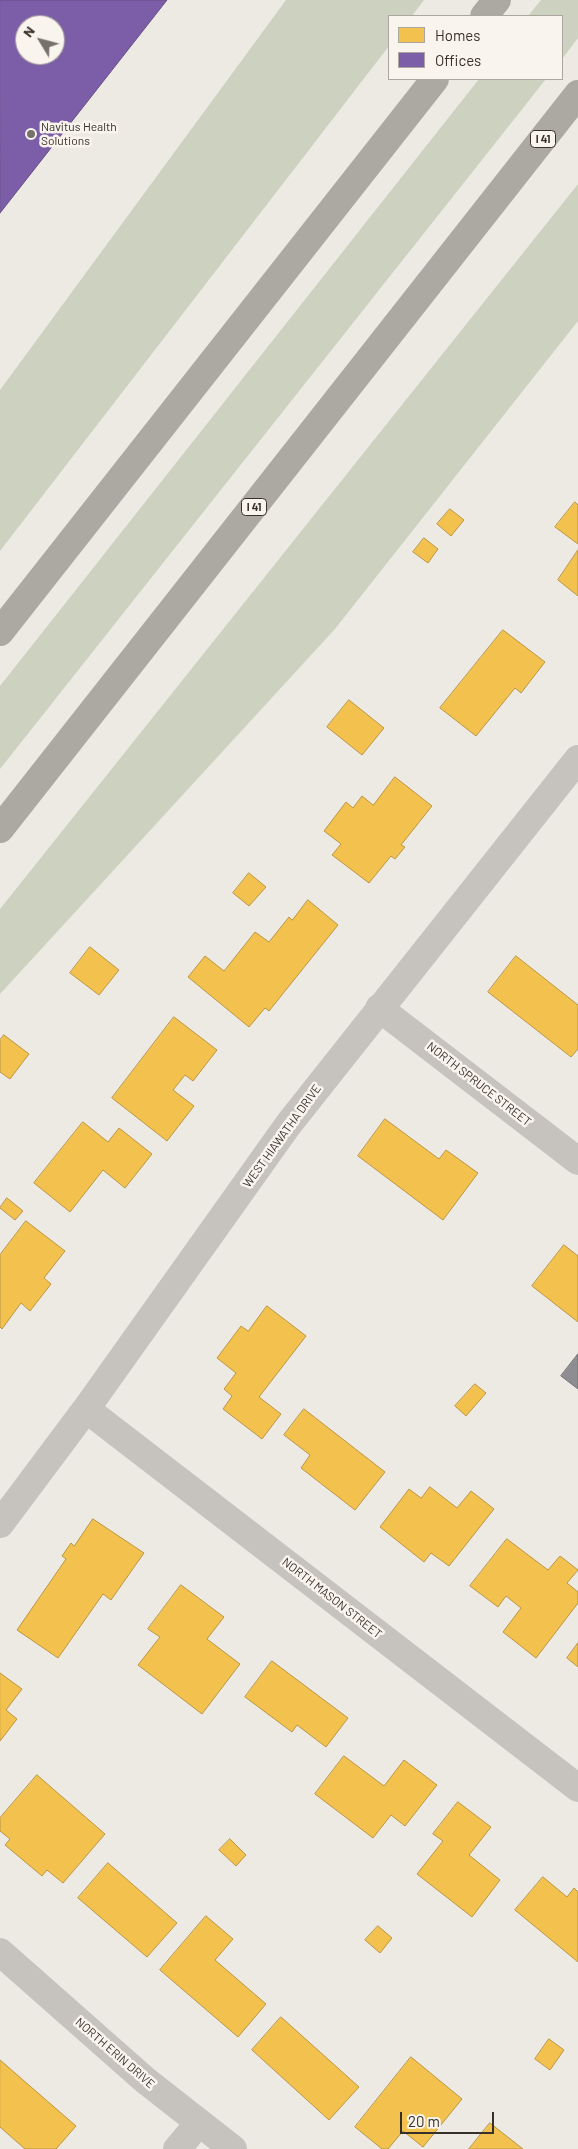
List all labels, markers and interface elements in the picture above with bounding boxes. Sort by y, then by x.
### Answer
north arrow [15,15,65,65]
legend [388,15,563,80]
text: N [19,22,38,40]
text: Homes [435,26,480,44]
text: Offices [435,51,481,69]
place label: Navitus Health Solutions [41,120,117,148]
marker: Navitus Health Solutions [25,128,37,140]
road number: I 41 [530,130,556,148]
road number: I 41 [242,498,266,516]
street label: NORTH SPRUCE STREET [424,1039,534,1129]
street label: WEST HIAWATHA DRIVE [240,1082,324,1190]
street label: NORTH MASON STREET [279,1555,385,1641]
street label: NORTH ERIN DRIVE [72,2015,158,2091]
scale bar [403,2102,497,2134]
text: 20 m [408,2112,440,2130]

